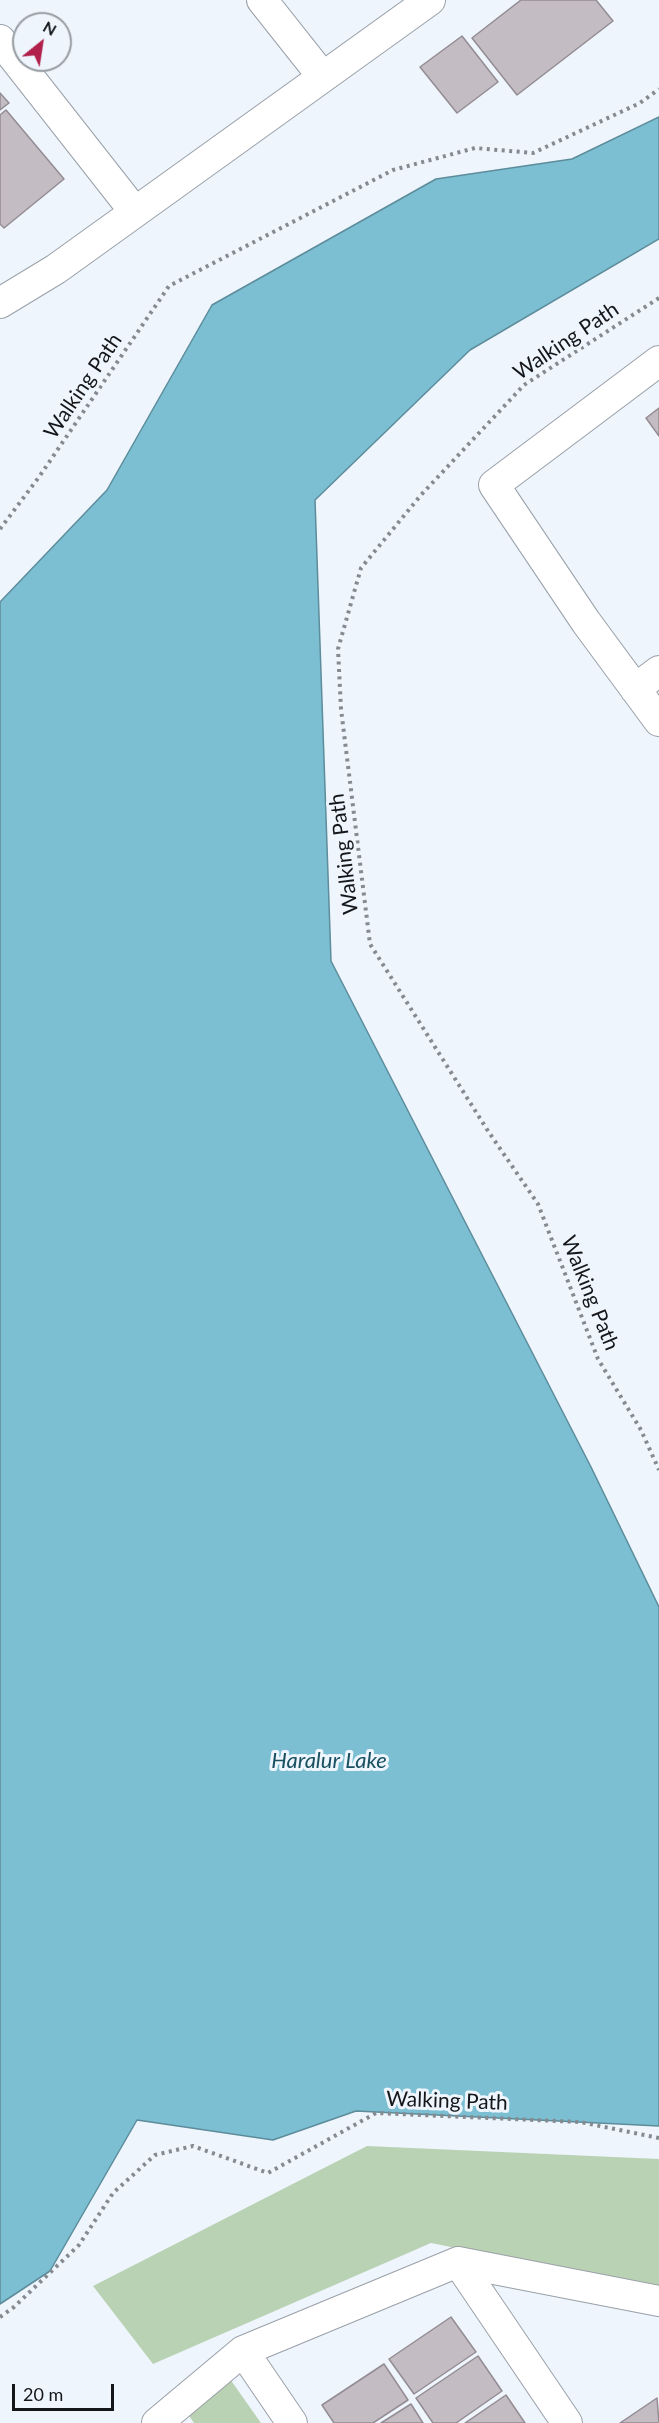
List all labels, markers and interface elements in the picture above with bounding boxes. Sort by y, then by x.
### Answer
north arrow [12,12,72,72]
text: N [40,16,60,39]
street label: Walking Path [509,297,623,385]
street label: Walking Path [39,329,127,443]
street label: Walking Path [324,792,364,916]
street label: Walking Path [556,1232,624,1354]
water label: Haralur Lake [271,1748,387,1774]
street label: Walking Path [386,2086,508,2116]
scale bar [15,2372,117,2410]
text: 20 m [23,2383,63,2405]

